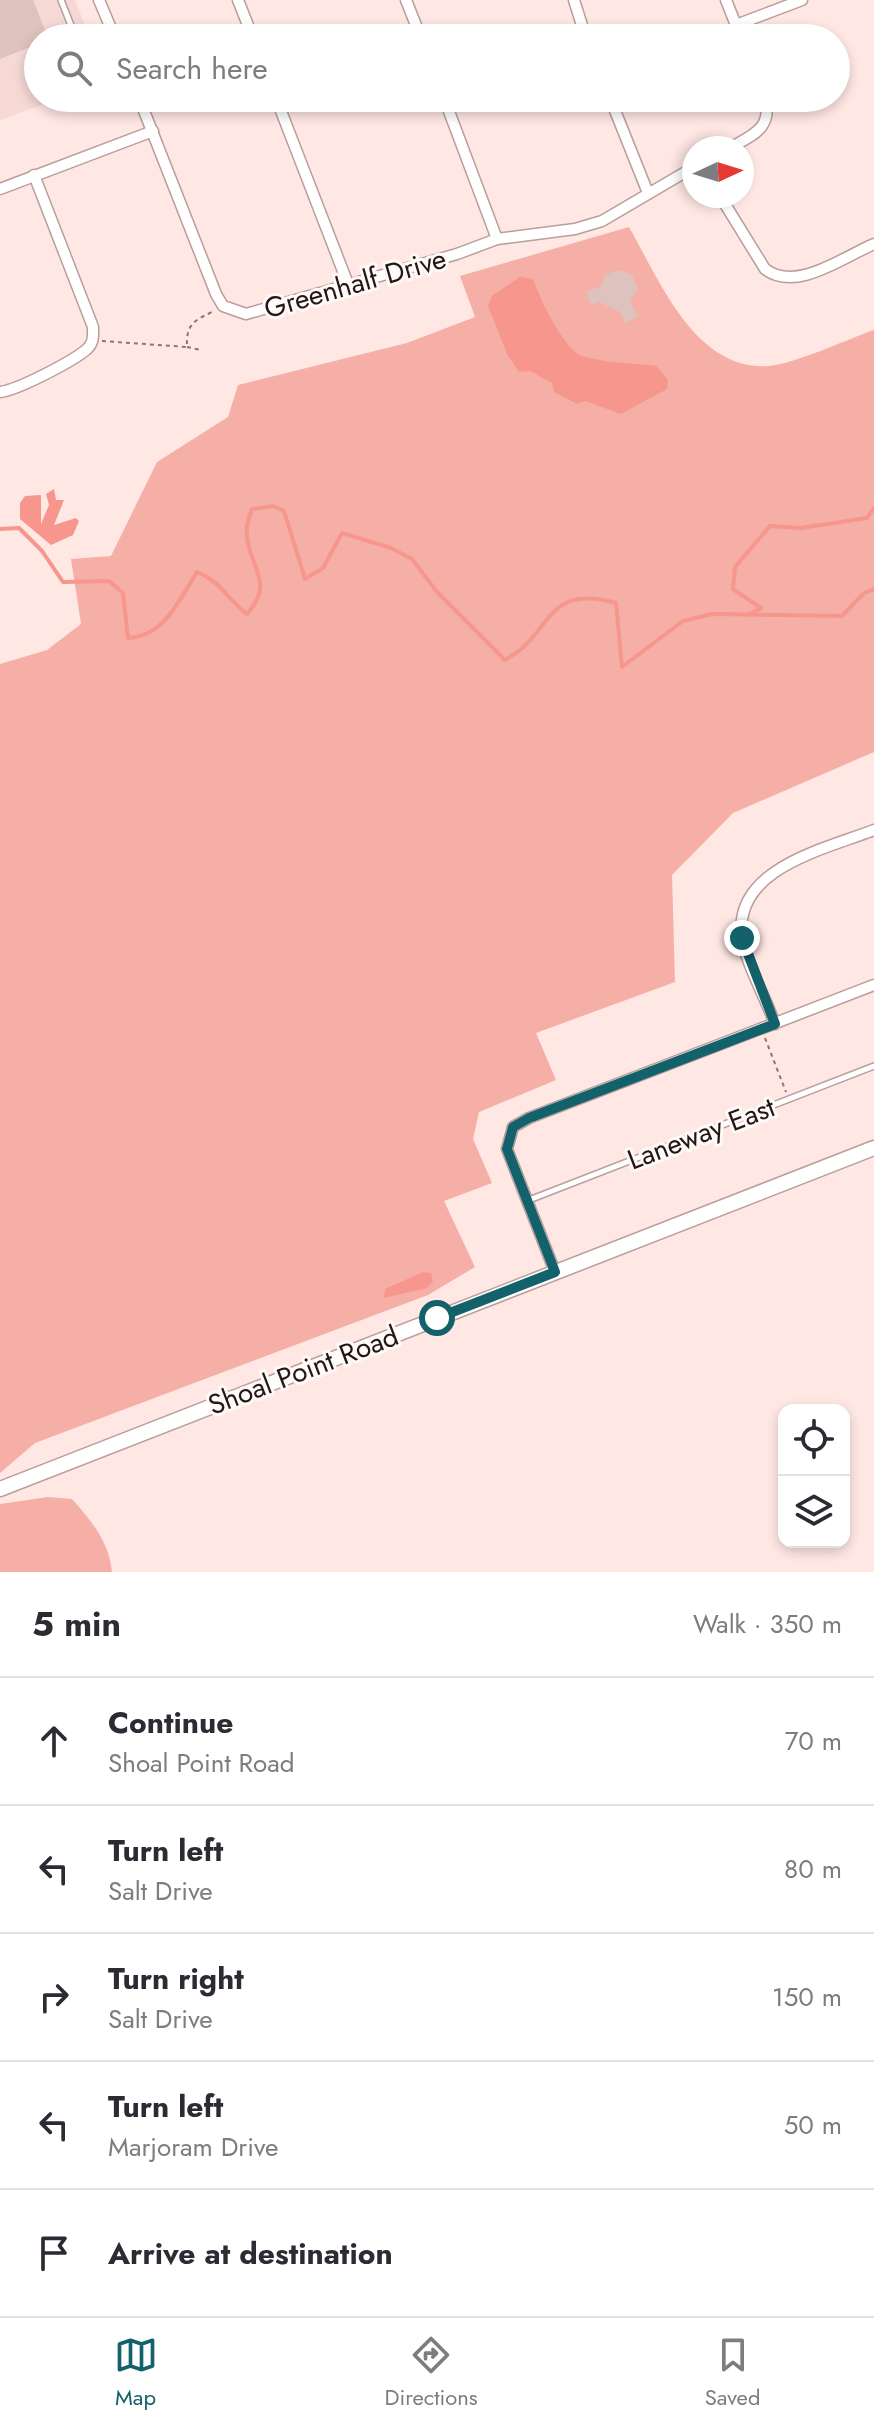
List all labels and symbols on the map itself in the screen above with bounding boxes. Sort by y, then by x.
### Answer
north arrow [682,136,754,208]
street label: Greenhalf Drive [259,238,451,329]
route end [724,920,760,956]
street label: Laneway East [622,1087,781,1180]
route start [419,1300,455,1336]
street label: Shoal Point Road [202,1315,404,1426]

